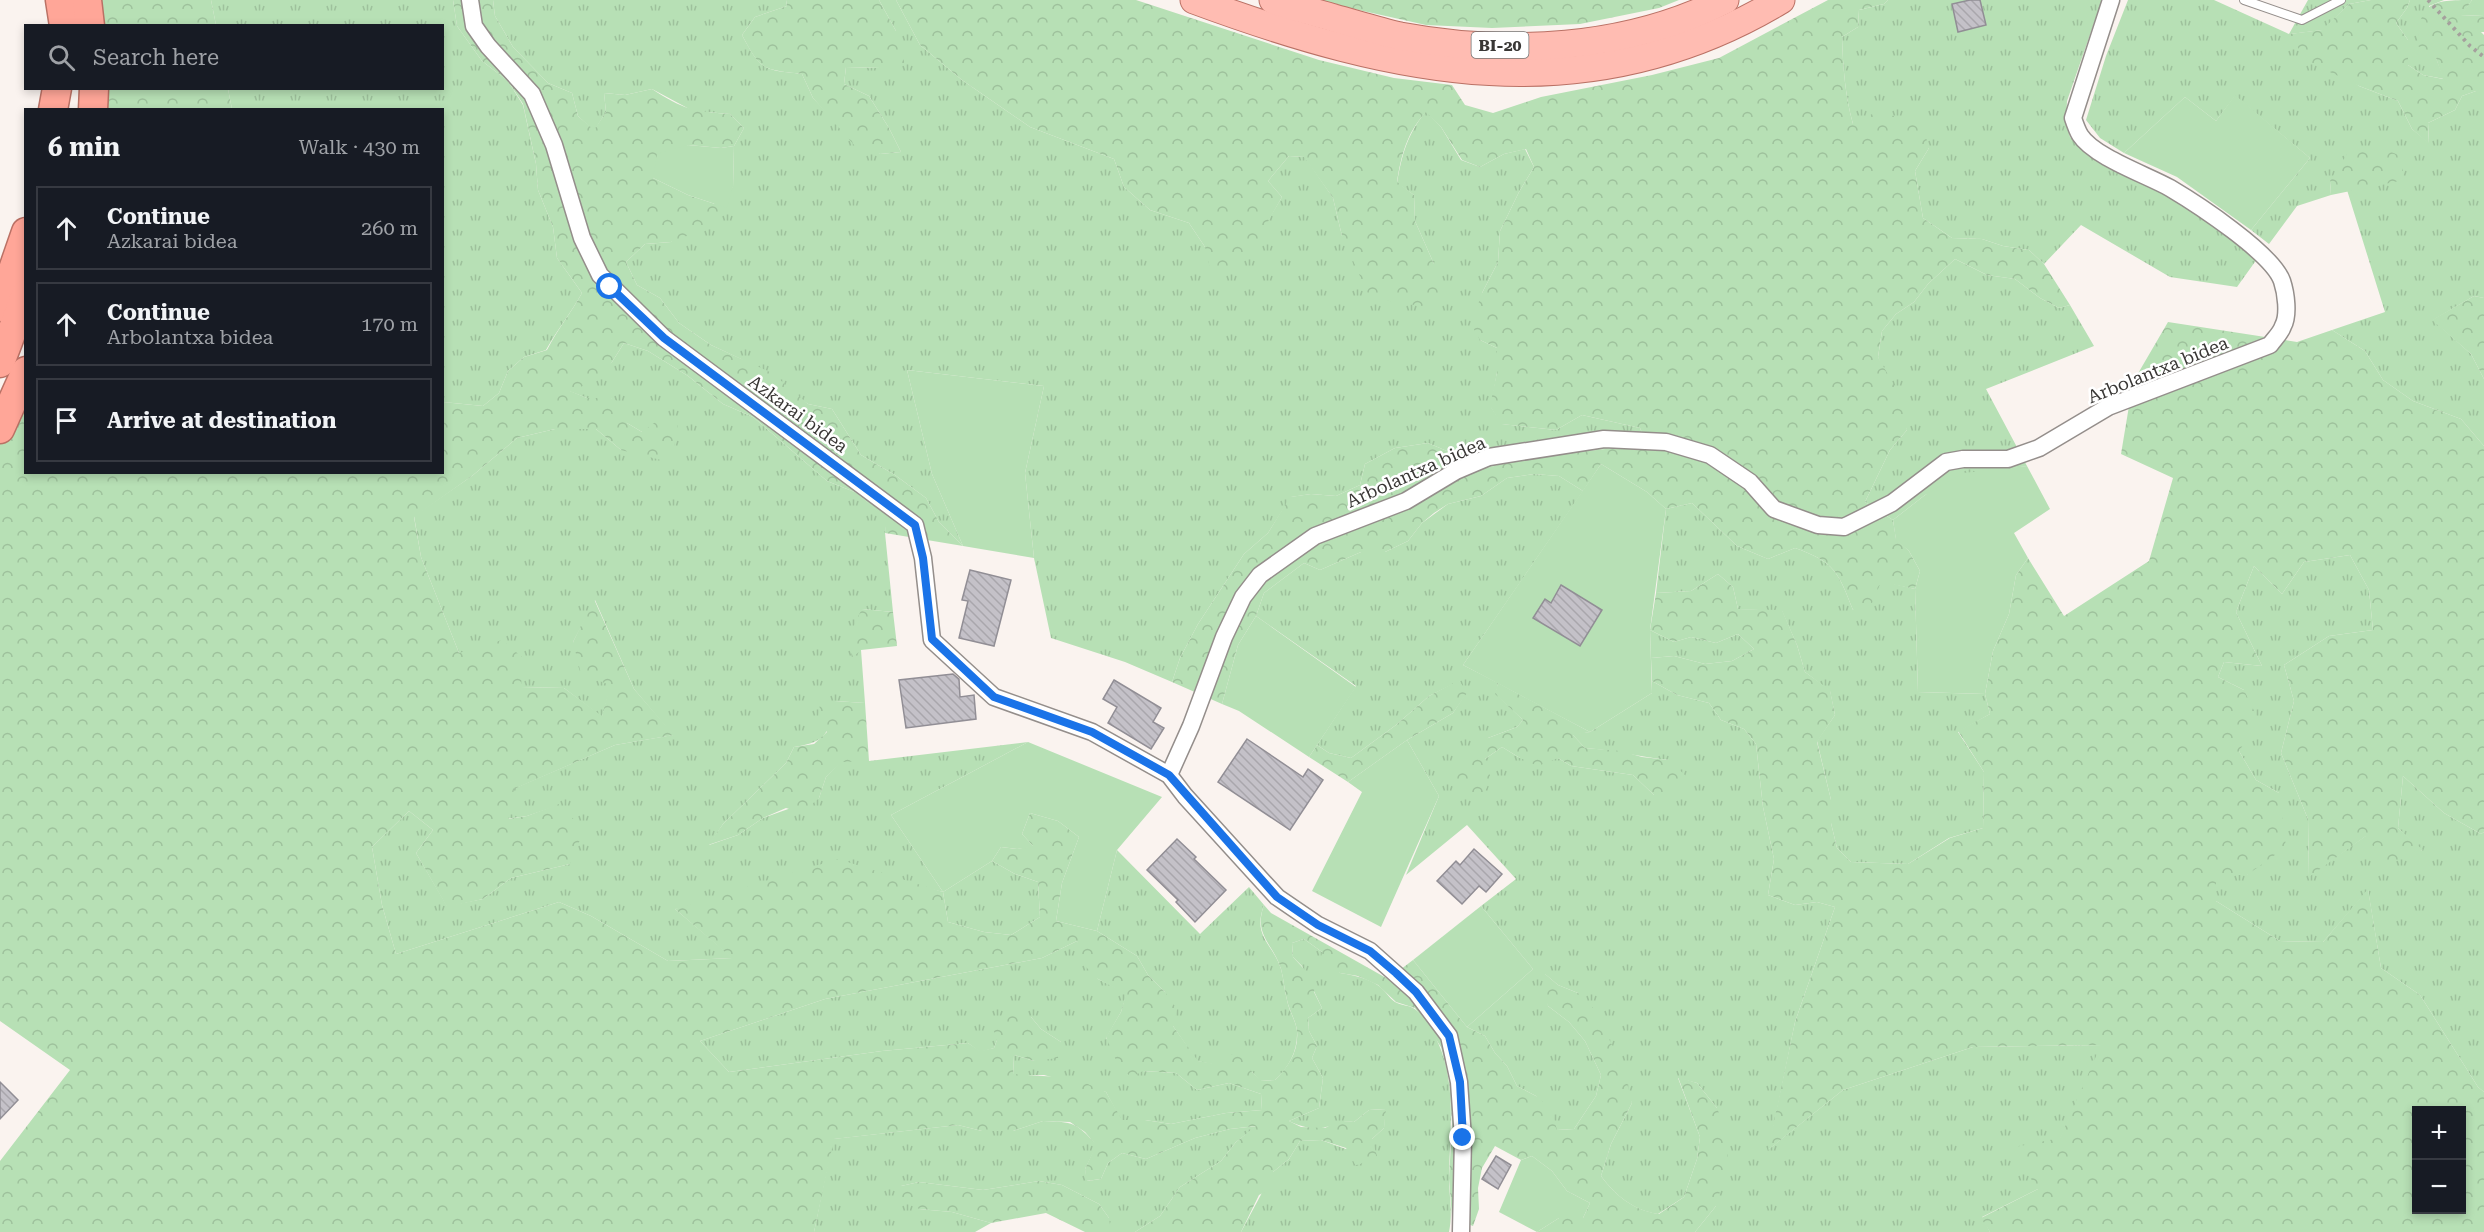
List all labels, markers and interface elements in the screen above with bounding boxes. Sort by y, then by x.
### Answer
search box [24,24,444,90]
road number: BI-20 [1472,32,1528,58]
icon: search [45,41,78,74]
text: Search here [93,45,219,70]
text: 6 min [48,132,120,162]
text: Walk · 430 m [299,135,420,159]
text: Continue [107,204,210,229]
icon: ahead [50,212,83,245]
text: 260 m [361,216,418,240]
text: Azkarai bidea [107,229,238,253]
route start [596,273,622,299]
text: Continue [107,300,210,325]
icon: ahead [50,308,83,341]
text: 170 m [361,312,418,336]
text: Arbolantxa bidea [107,325,273,349]
street label: Arbolantxa bidea [2084,332,2231,407]
street label: Azkarai bidea [745,371,852,457]
icon: arrive [50,404,83,437]
text: Arrive at destination [107,408,336,433]
street label: Arbolantxa bidea [1343,431,1489,512]
map controls [2412,1106,2466,1214]
button: + [2412,1106,2466,1160]
route end [1449,1124,1475,1150]
button: − [2412,1160,2466,1214]

